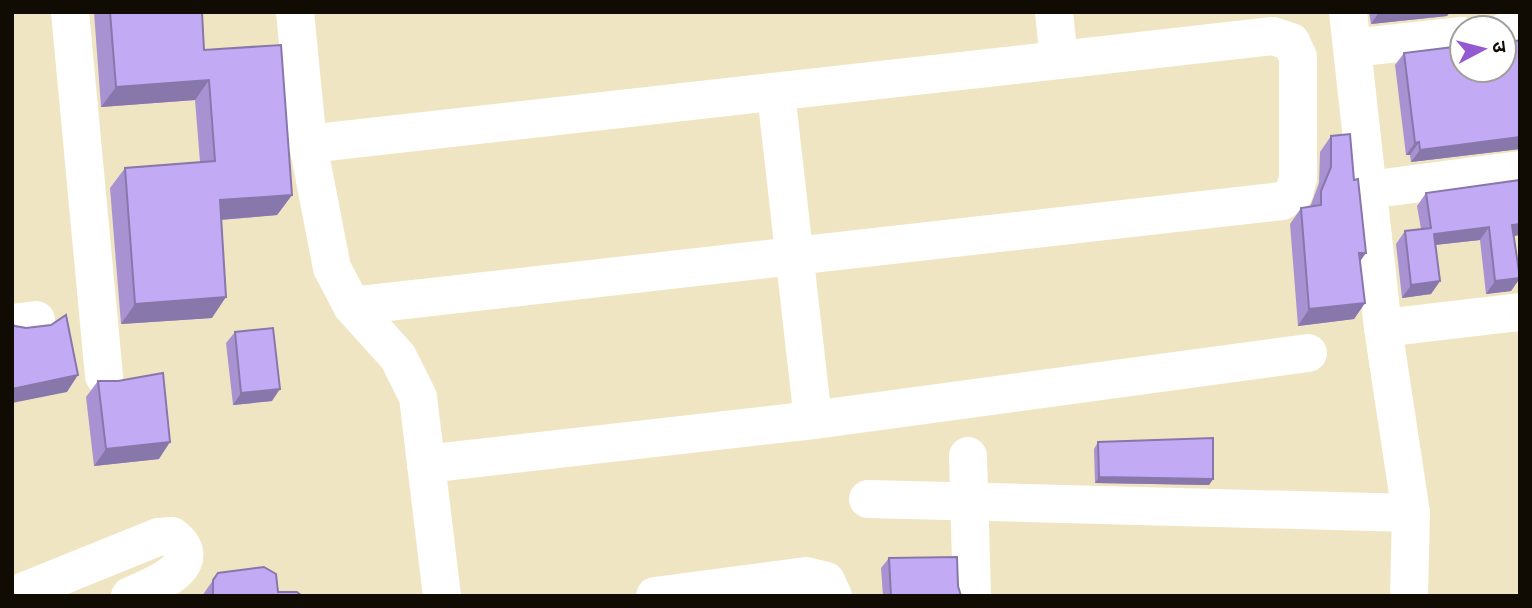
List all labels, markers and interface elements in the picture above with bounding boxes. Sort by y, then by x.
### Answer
north arrow [1448,14,1518,84]
text: उ [1485,40,1514,55]

